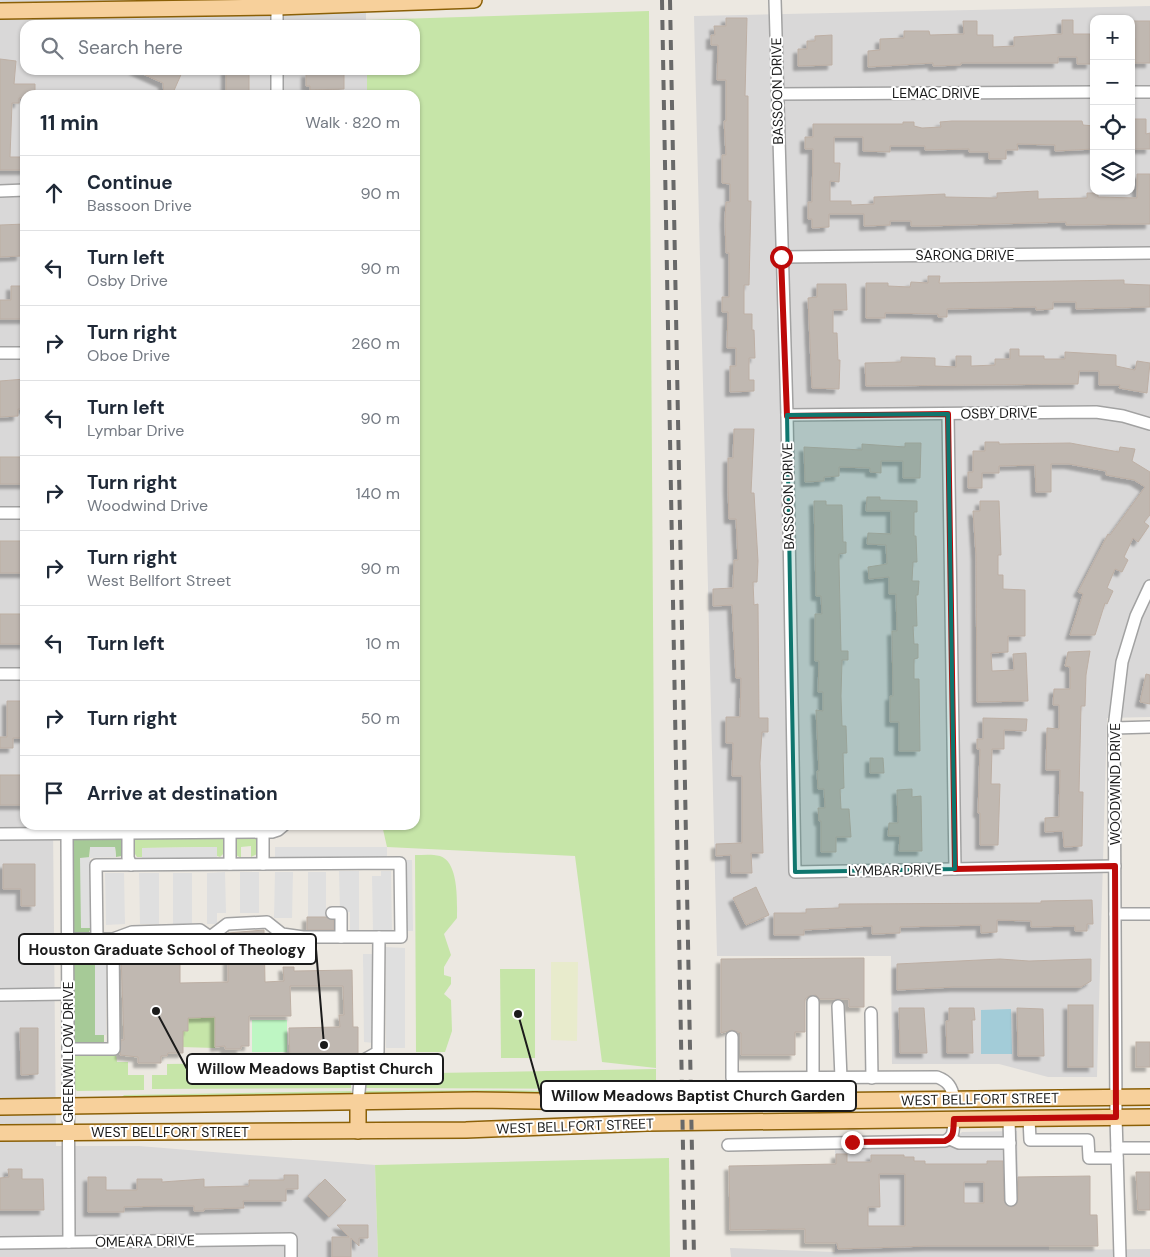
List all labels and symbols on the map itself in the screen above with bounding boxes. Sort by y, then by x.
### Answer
street label: BASSOON DRIVE [767,37,787,145]
street label: LEMAC DRIVE [892,84,980,102]
route start [770,246,793,269]
street label: SARONG DRIVE [915,246,1015,264]
street label: OSBY DRIVE [960,403,1038,423]
street label: BASSOON DRIVE [778,442,798,550]
street label: WOODWIND DRIVE [1106,723,1124,845]
street label: LYMBAR DRIVE [848,860,942,880]
callout: Houston Graduate School of Theology [19,934,316,964]
text: Houston Graduate School of Theology [29,940,305,960]
street label: GREENWILLOW DRIVE [59,981,77,1123]
callout: Willow Meadows Baptist Church [187,1054,443,1084]
text: Willow Meadows Baptist Church [197,1059,433,1079]
callout: Willow Meadows Baptist Church Garden [541,1081,856,1111]
text: Willow Meadows Baptist Church Garden [551,1086,845,1106]
street label: WEST BELLFORT STREET [901,1089,1059,1109]
street label: WEST BELLFORT STREET [496,1114,654,1138]
street label: WEST BELLFORT STREET [91,1123,249,1141]
route end [841,1131,864,1154]
street label: OMEARA DRIVE [95,1231,195,1251]

